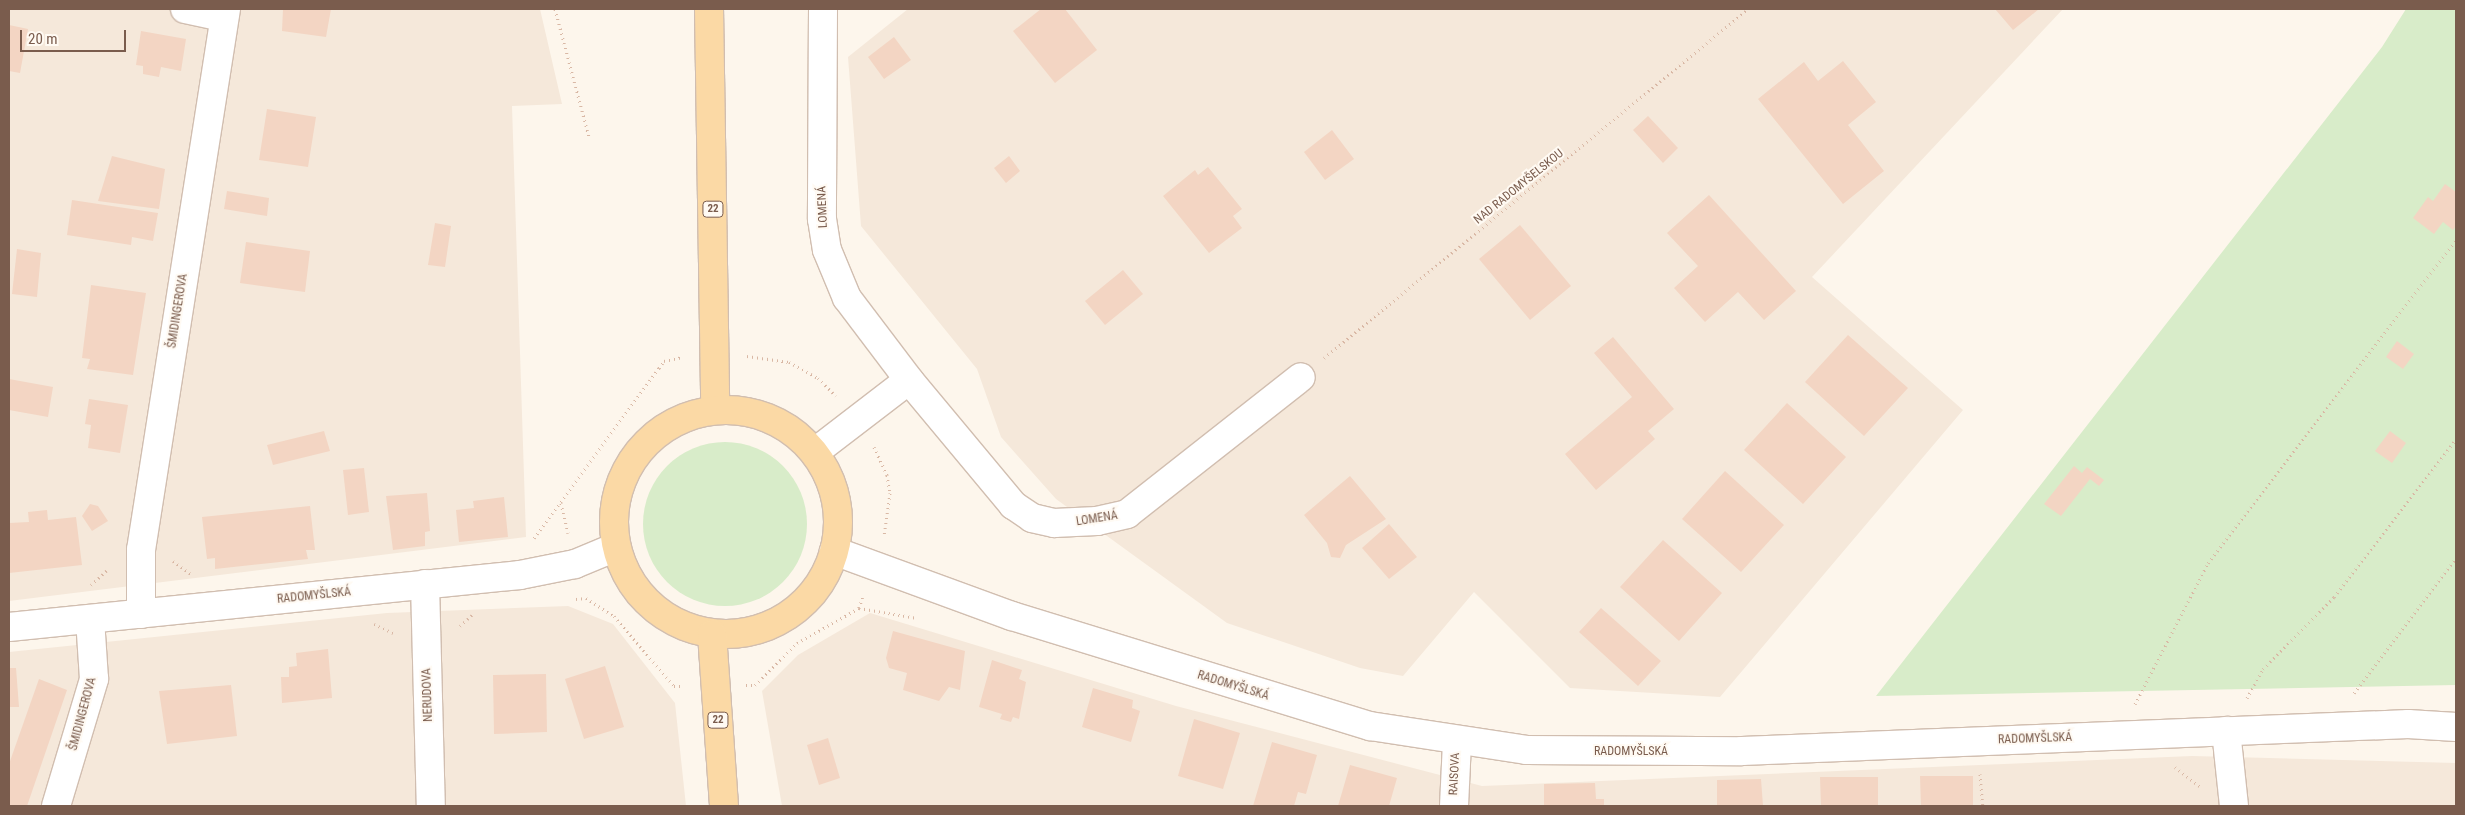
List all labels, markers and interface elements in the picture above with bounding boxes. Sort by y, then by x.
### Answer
scale bar [22,20,129,52]
text: 20 m [28,30,58,48]
street label: NAD RADOMYŠELSKOU [1471,146,1567,228]
street label: LOMENÁ [815,186,831,228]
road number: 22 [702,200,724,218]
street label: ŠMIDINGEROVA [165,273,191,349]
street label: LOMENÁ [1075,509,1119,529]
street label: RADOMYŠLSKÁ [276,585,352,607]
street label: NERUDOVA [420,668,436,722]
street label: RADOMYŠLSKÁ [1195,668,1271,704]
street label: ŠMIDINGEROVA [66,676,100,752]
road number: 22 [707,712,729,728]
street label: RADOMYŠLSKÁ [1998,731,2072,747]
street label: RADOMYŠLSKÁ [1594,745,1668,759]
street label: RAISOVA [1447,752,1463,796]

